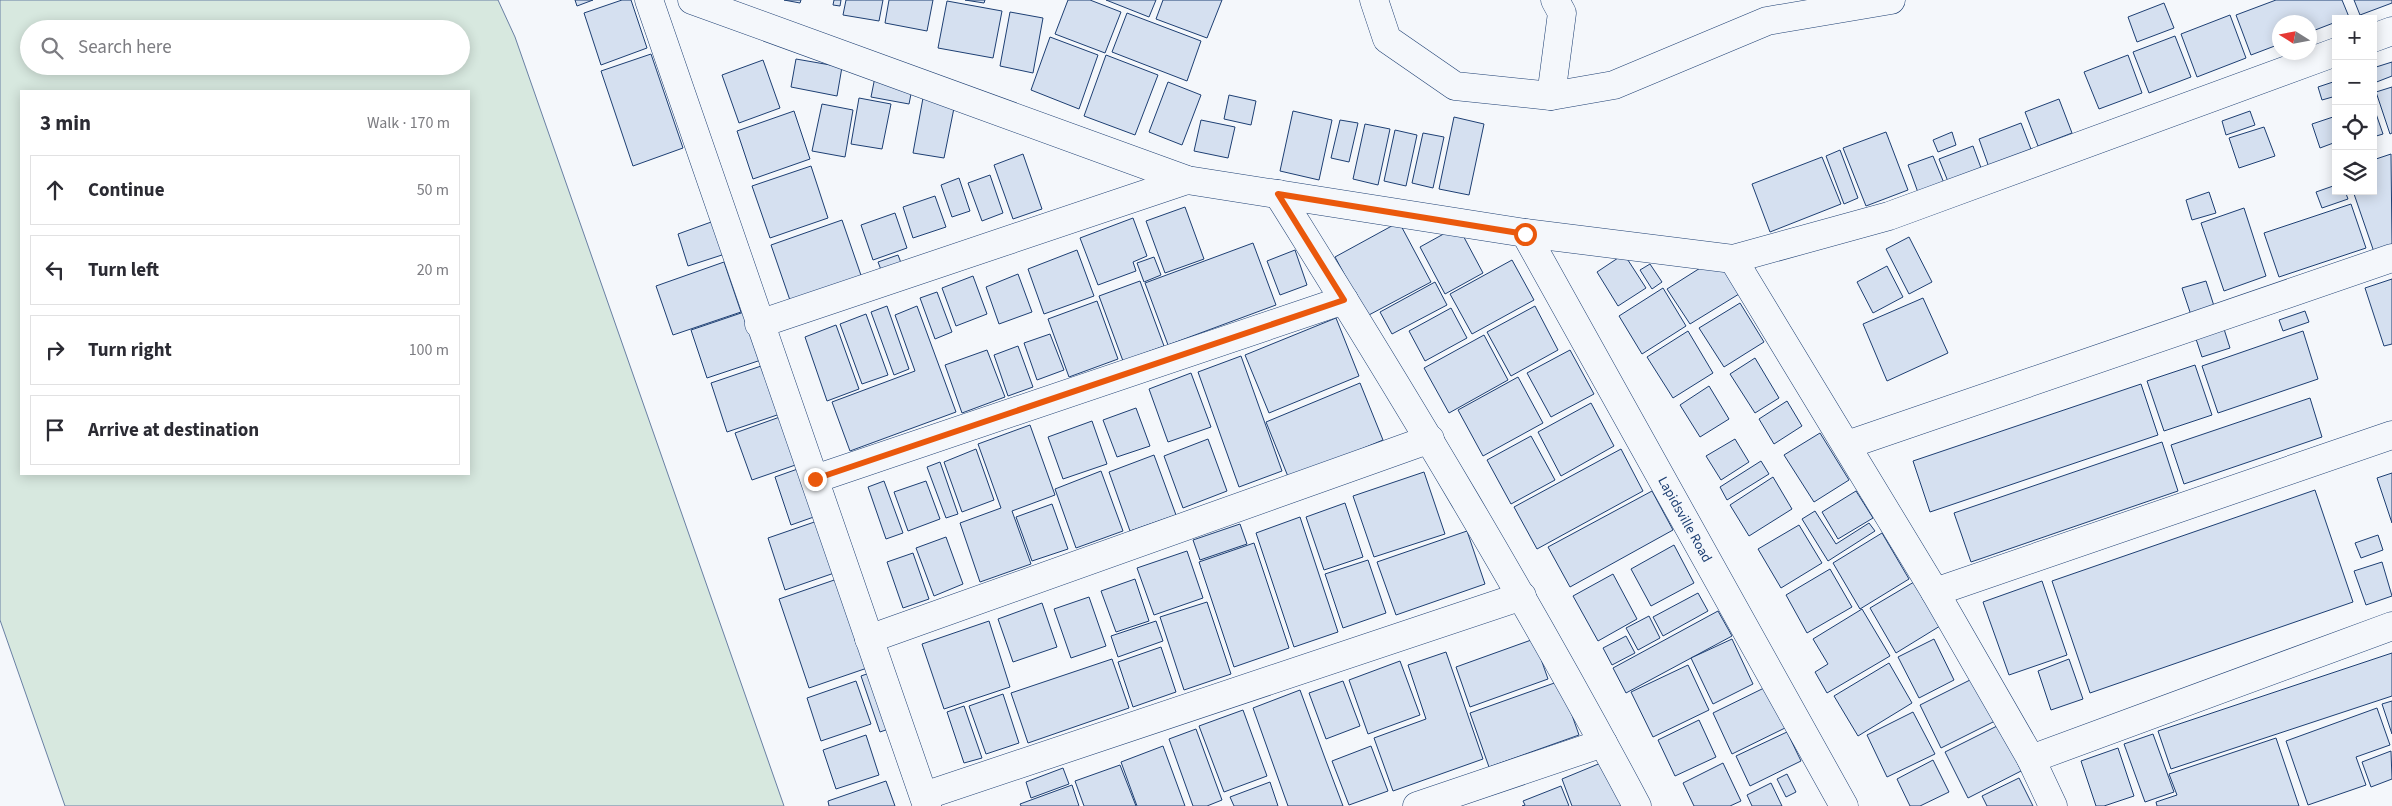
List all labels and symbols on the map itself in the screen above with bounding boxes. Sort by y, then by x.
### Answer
north arrow [2272,15,2317,60]
route start [1514,223,1537,246]
route end [804,468,827,491]
street label: Lapidsville Road [1653,473,1717,566]

